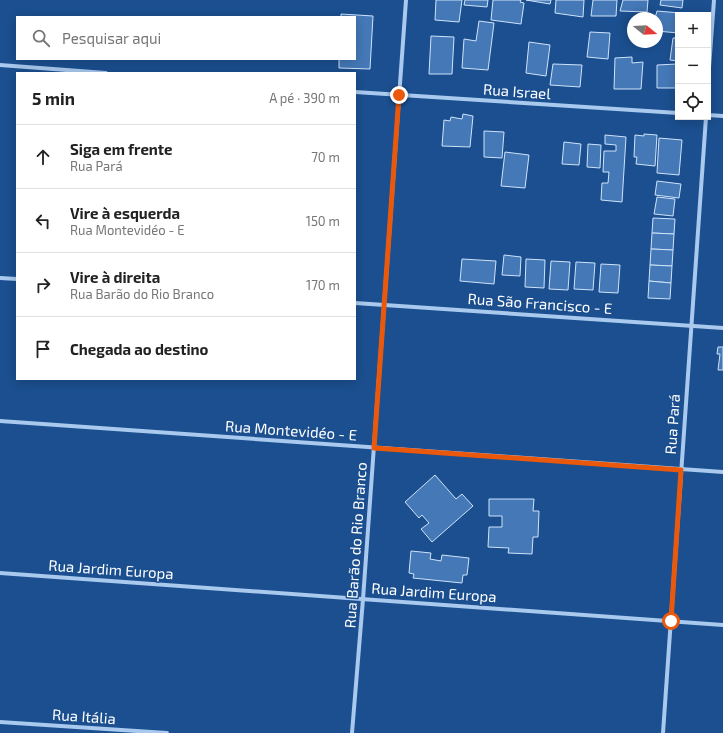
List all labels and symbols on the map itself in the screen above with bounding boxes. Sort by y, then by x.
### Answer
north arrow [627,12,663,48]
street label: Rua Israel [483,80,552,102]
route end [390,86,408,104]
street label: Rua São Francisco - E [467,289,613,317]
street label: Rua Pará [661,393,683,455]
street label: Rua Montevidéo - E [224,416,358,444]
street label: Rua Barão do Rio Branco [340,461,370,629]
street label: Rua Jardim Europa [48,556,174,582]
street label: Rua Jardim Europa [371,579,497,605]
route start [662,612,680,630]
street label: Rua Itália [52,705,116,727]

